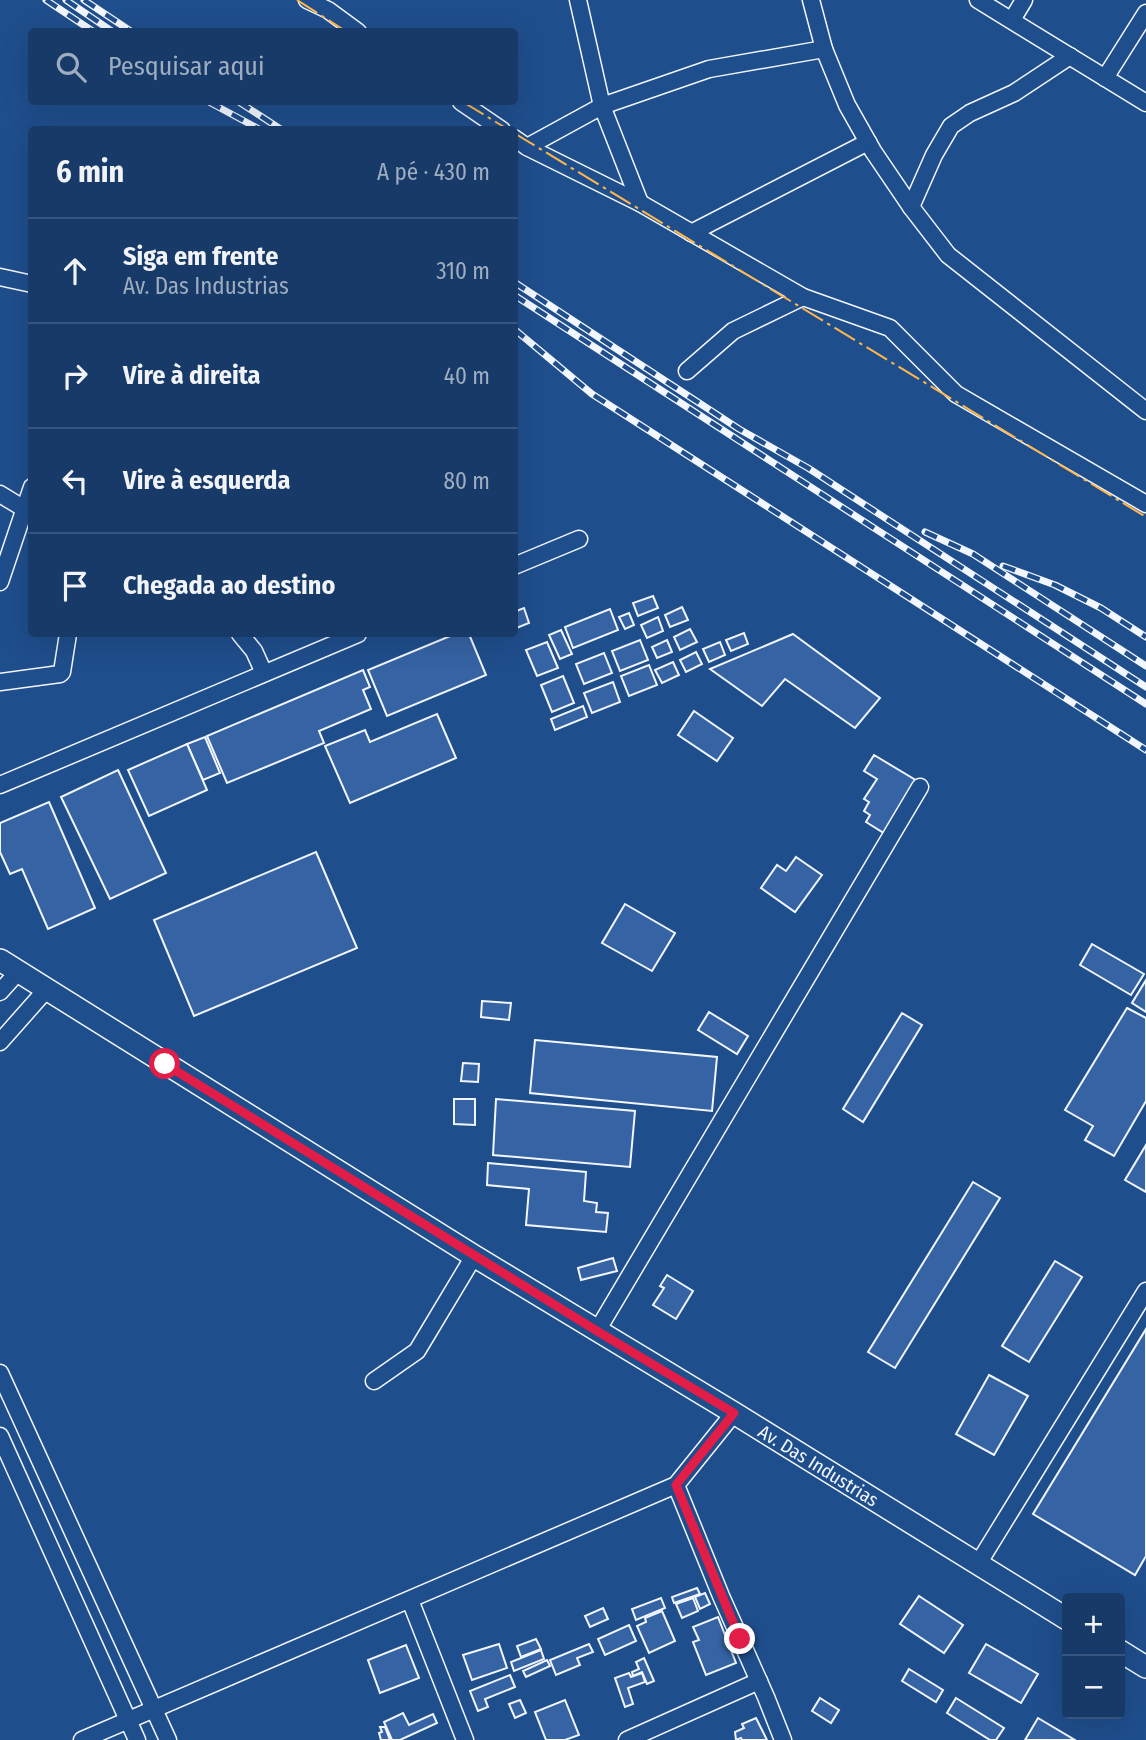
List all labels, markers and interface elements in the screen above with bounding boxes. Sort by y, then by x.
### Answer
search box [28,28,518,105]
icon: search [52,48,90,86]
text: Pesquisar aqui [108,51,265,82]
text: 6 min [56,154,124,190]
text: A pé · 430 m [377,158,490,186]
text: Siga em frente [123,241,278,272]
icon: ahead [56,252,94,290]
text: 310 m [436,257,490,285]
text: Av. Das Industrias [123,272,289,300]
icon: right [56,357,94,395]
text: Vire à direita [123,360,261,391]
text: 40 m [444,362,490,390]
icon: left [56,462,94,500]
text: Vire à esquerda [123,465,290,496]
text: 80 m [443,467,490,495]
icon: arrive [56,567,94,605]
text: Chegada ao destino [123,570,335,601]
route start [149,1048,180,1079]
street label: Av. Das Industrias [754,1420,883,1512]
map controls [1062,1593,1125,1719]
button: + [1062,1593,1125,1656]
route end [724,1623,755,1654]
button: − [1062,1656,1125,1719]

